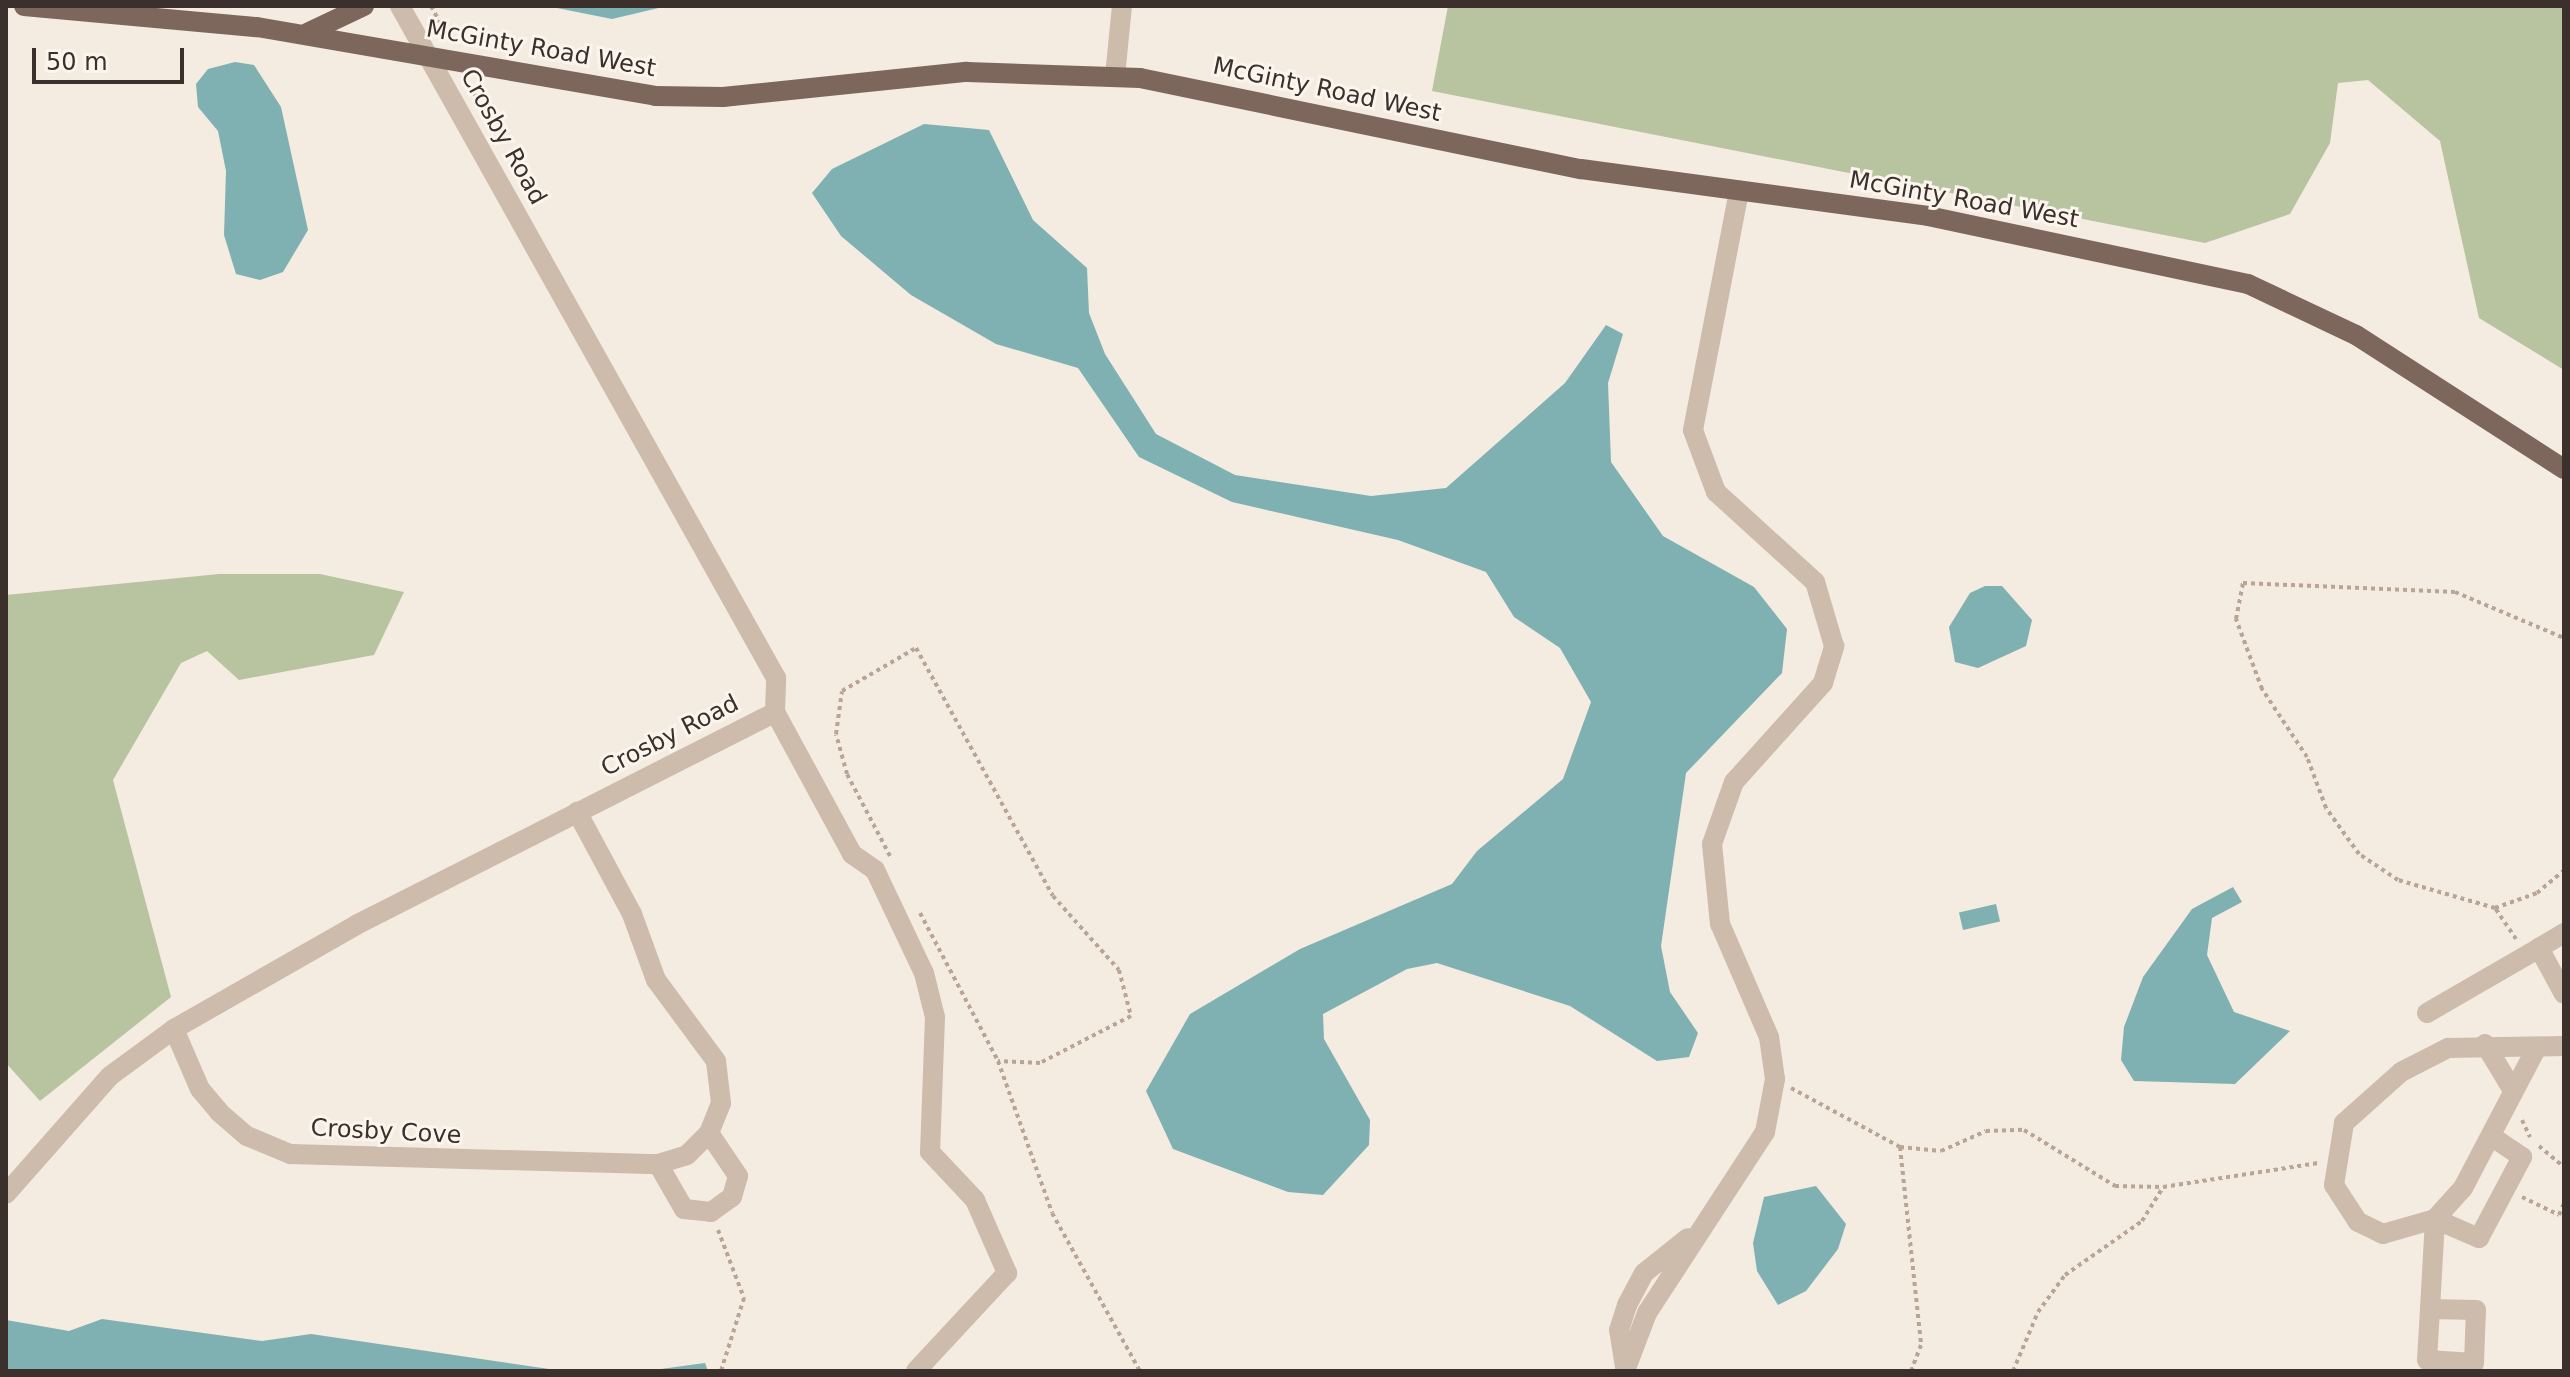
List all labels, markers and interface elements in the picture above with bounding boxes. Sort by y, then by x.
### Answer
street label: McGinty Road West [424,15,658,83]
scale bar [36,32,188,82]
text: 50 m [46,48,108,76]
street label: McGinty Road West [1210,52,1444,128]
street label: Crosby Road [454,64,552,210]
street label: McGinty Road West [1847,166,2081,234]
street label: Crosby Road [596,689,744,783]
street label: Crosby Cove [310,1114,462,1150]

